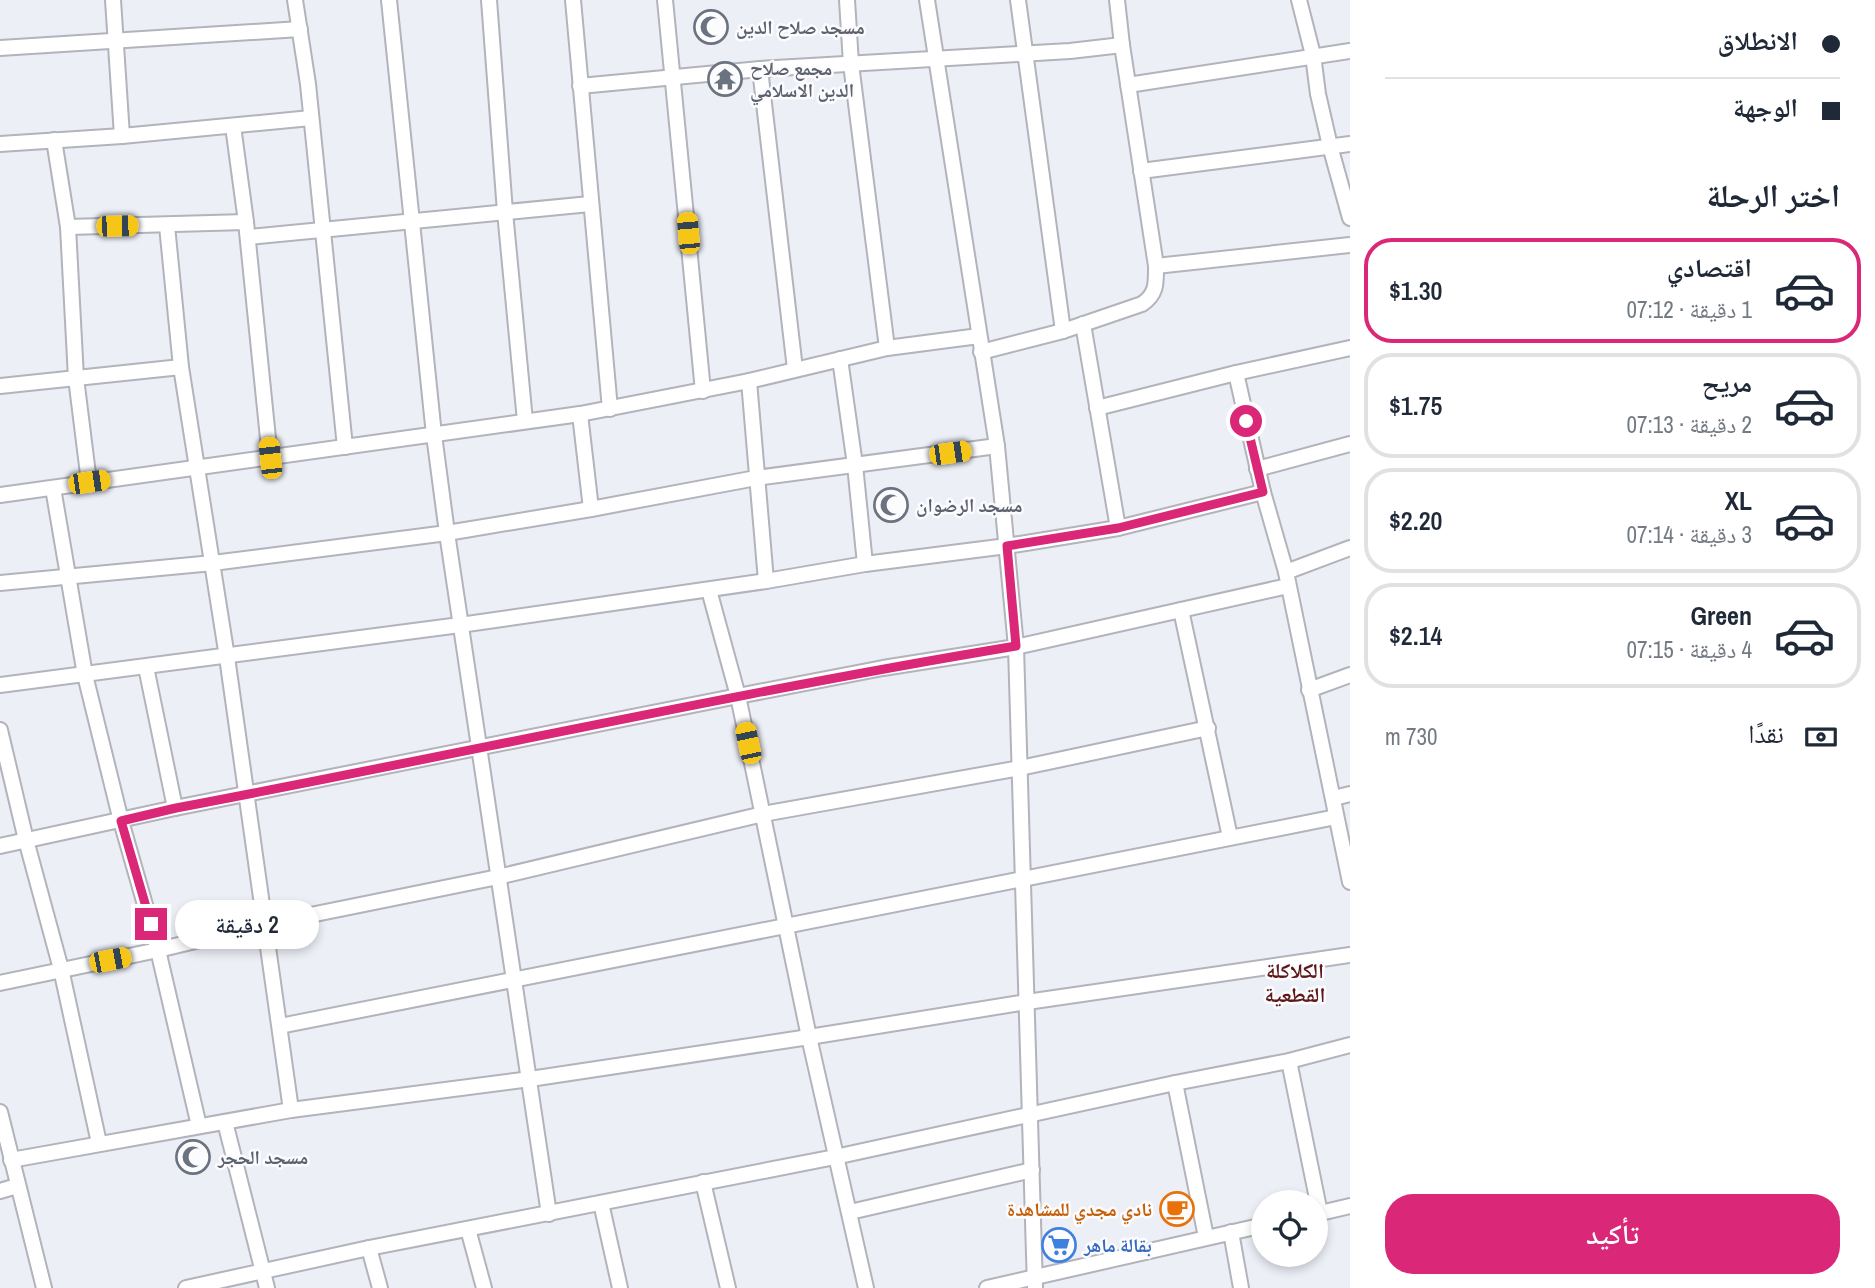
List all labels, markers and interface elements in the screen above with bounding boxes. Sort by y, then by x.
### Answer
mosque icon: مسجد صلاح الدين [692,8,730,46]
place label: مسجد صلاح الدين [736,14,865,40]
text: الانطلاق [1718,23,1798,58]
place label: مجمع صلاح الدين الاسلامي [750,55,854,106]
temple icon: مجمع صلاح الدين الاسلامي [706,60,744,98]
text: الوجهة [1733,90,1798,125]
text: اختر الرحلة [1706,174,1840,217]
car [676,211,701,255]
car [96,215,139,237]
text: اقتصادي [1667,250,1752,285]
icon: car [1773,259,1836,322]
text: $1.30 [1389,273,1442,308]
text: 1 دقيقة · 07:12 [1627,294,1752,325]
text: مريح [1702,365,1752,400]
icon: car [1773,374,1836,437]
text: $1.75 [1389,388,1442,423]
route start [1230,405,1262,437]
text: 2 دقيقة · 07:13 [1627,409,1752,440]
car [258,436,283,480]
car [928,440,973,466]
car [67,469,112,495]
text: XL [1725,483,1752,518]
mosque icon: مسجد الرضوان [872,486,910,524]
icon: car [1773,489,1836,552]
place label: مسجد الرضوان [916,492,1023,518]
text: $2.20 [1389,503,1442,538]
text: 3 دقيقة · 07:14 [1627,519,1752,550]
text: Green [1690,598,1752,633]
icon: car [1773,604,1836,667]
text: $2.14 [1389,618,1442,653]
text: 4 دقيقة · 07:15 [1627,634,1752,665]
text: نقدًا [1748,716,1784,751]
icon: cash [1802,718,1840,756]
car [734,720,763,766]
text: 730 m [1385,721,1437,752]
callout: 2 دقيقة [176,900,319,948]
route end [135,908,167,940]
text: 2 دقيقة [215,909,279,940]
car [88,946,133,974]
district label: الكلاكلة القطعية [1265,956,1325,1009]
mosque icon: مسجد الحجر [174,1138,212,1176]
place label: مسجد الحجر [217,1144,308,1170]
cafe icon: نادي مجدي للمشاهدة [1158,1190,1196,1228]
map controls [1251,1190,1328,1267]
button: locate [1251,1190,1328,1267]
button: تأكيد [1385,1194,1840,1274]
place label: نادي مجدي للمشاهدة [1007,1196,1152,1225]
supermarket icon: بقالة ماهر [1040,1226,1078,1264]
place label: بقالة ماهر [1083,1232,1152,1258]

